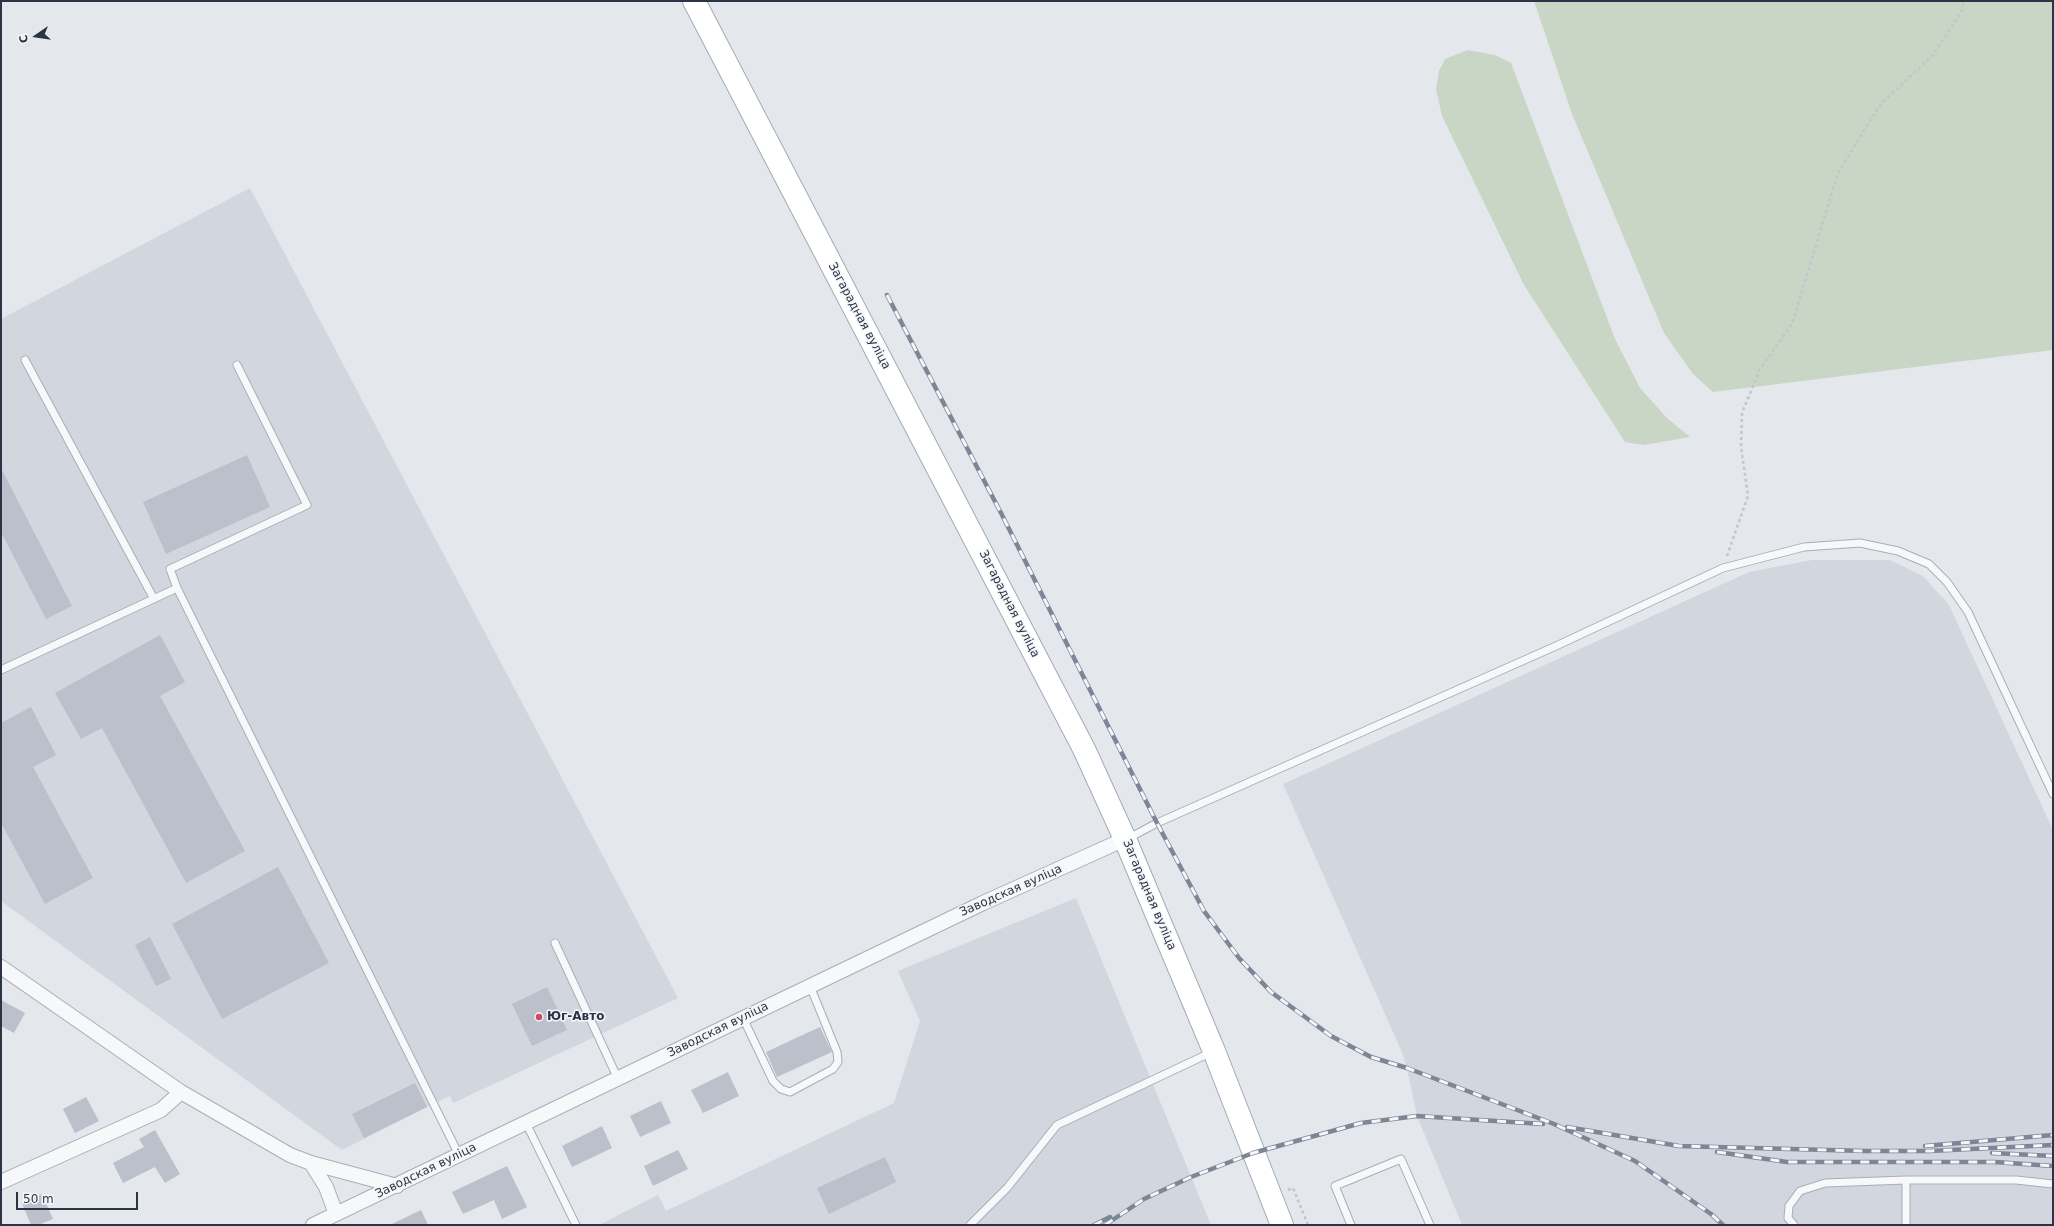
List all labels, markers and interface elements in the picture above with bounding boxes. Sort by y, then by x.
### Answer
north arrow [16,16,56,56]
text: С [17,33,31,44]
street label: Загарадная вуліца [825,260,893,372]
street label: Загарадная вуліца [976,548,1042,660]
street label: Загарадная вуліца [1119,837,1179,953]
street label: Заводская вуліца [958,862,1064,920]
street label: Заводская вуліца [665,999,771,1061]
place label: Юг-Авто [547,1010,604,1024]
marker: Юг-Авто [534,1012,544,1022]
street label: Заводская вуліца [373,1140,479,1202]
scale bar [18,1184,140,1210]
text: 50 m [23,1192,54,1206]

